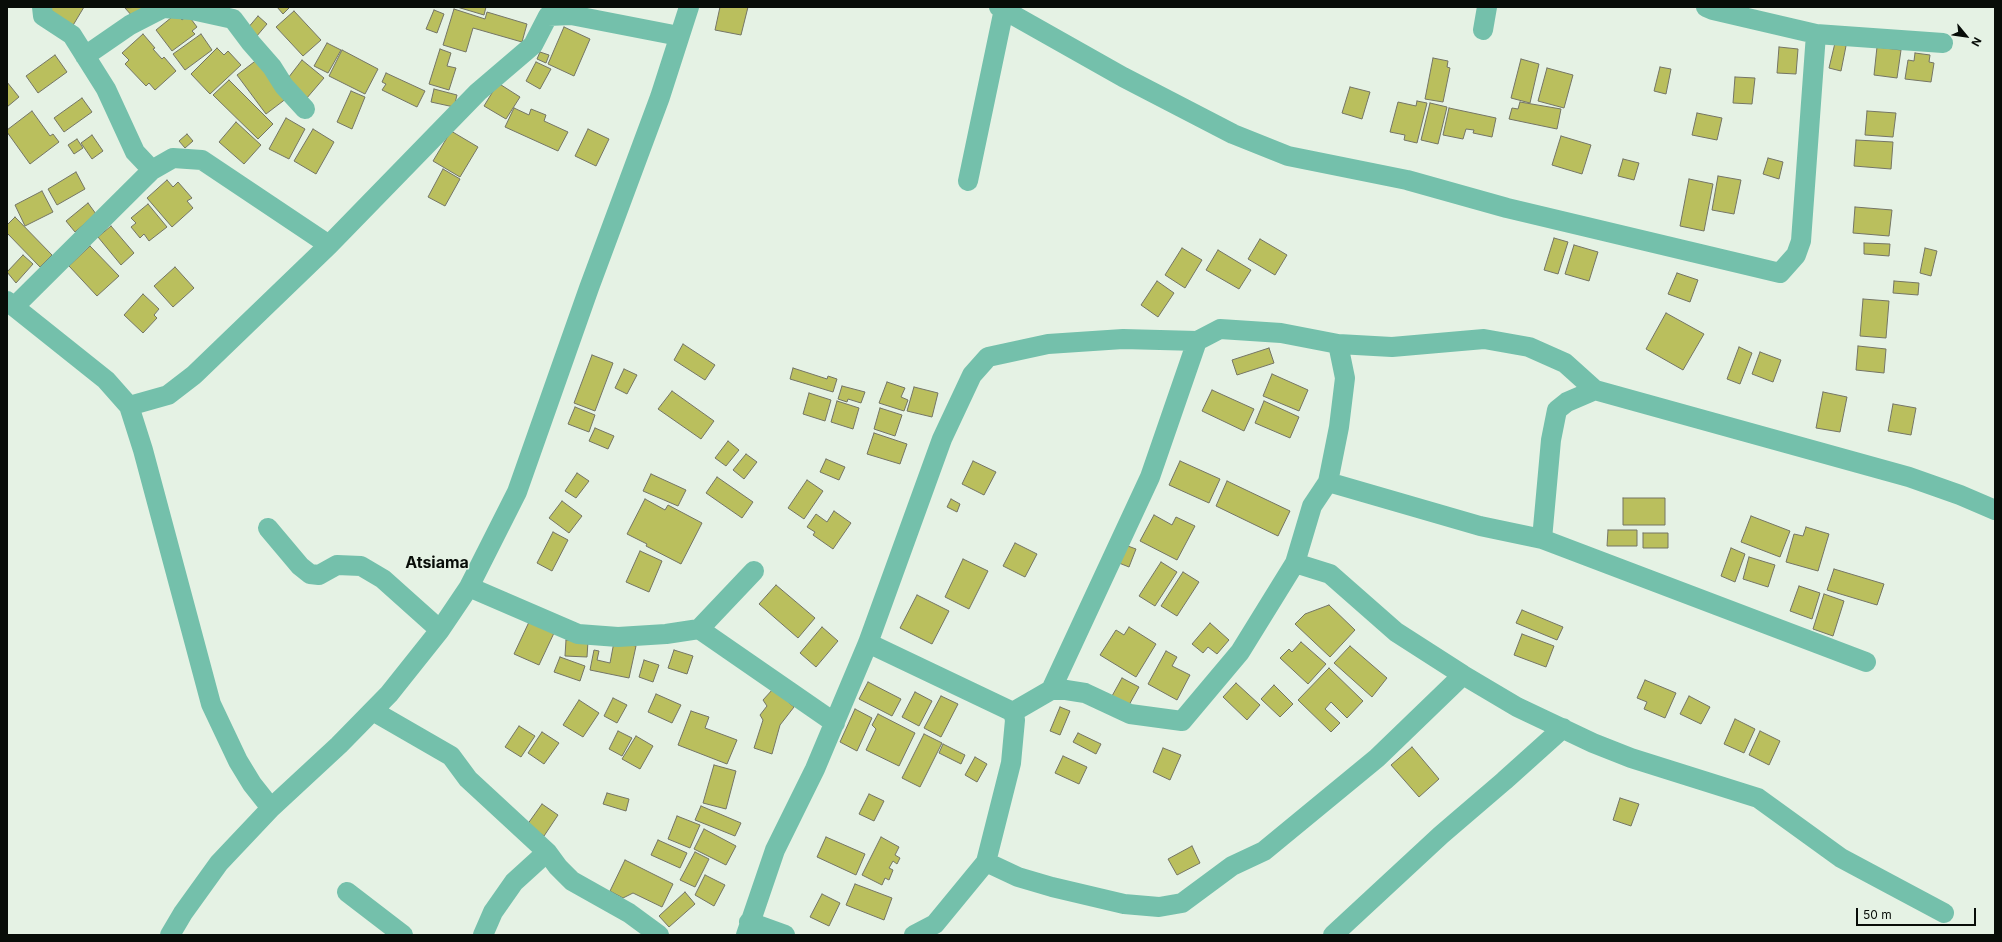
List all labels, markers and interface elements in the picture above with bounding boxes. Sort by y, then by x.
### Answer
north arrow [1946,16,1986,56]
text: N [1968,35,1985,49]
district label: Atsiama [405,553,469,573]
scale bar [1858,900,1978,926]
text: 50 m [1863,907,1892,922]

